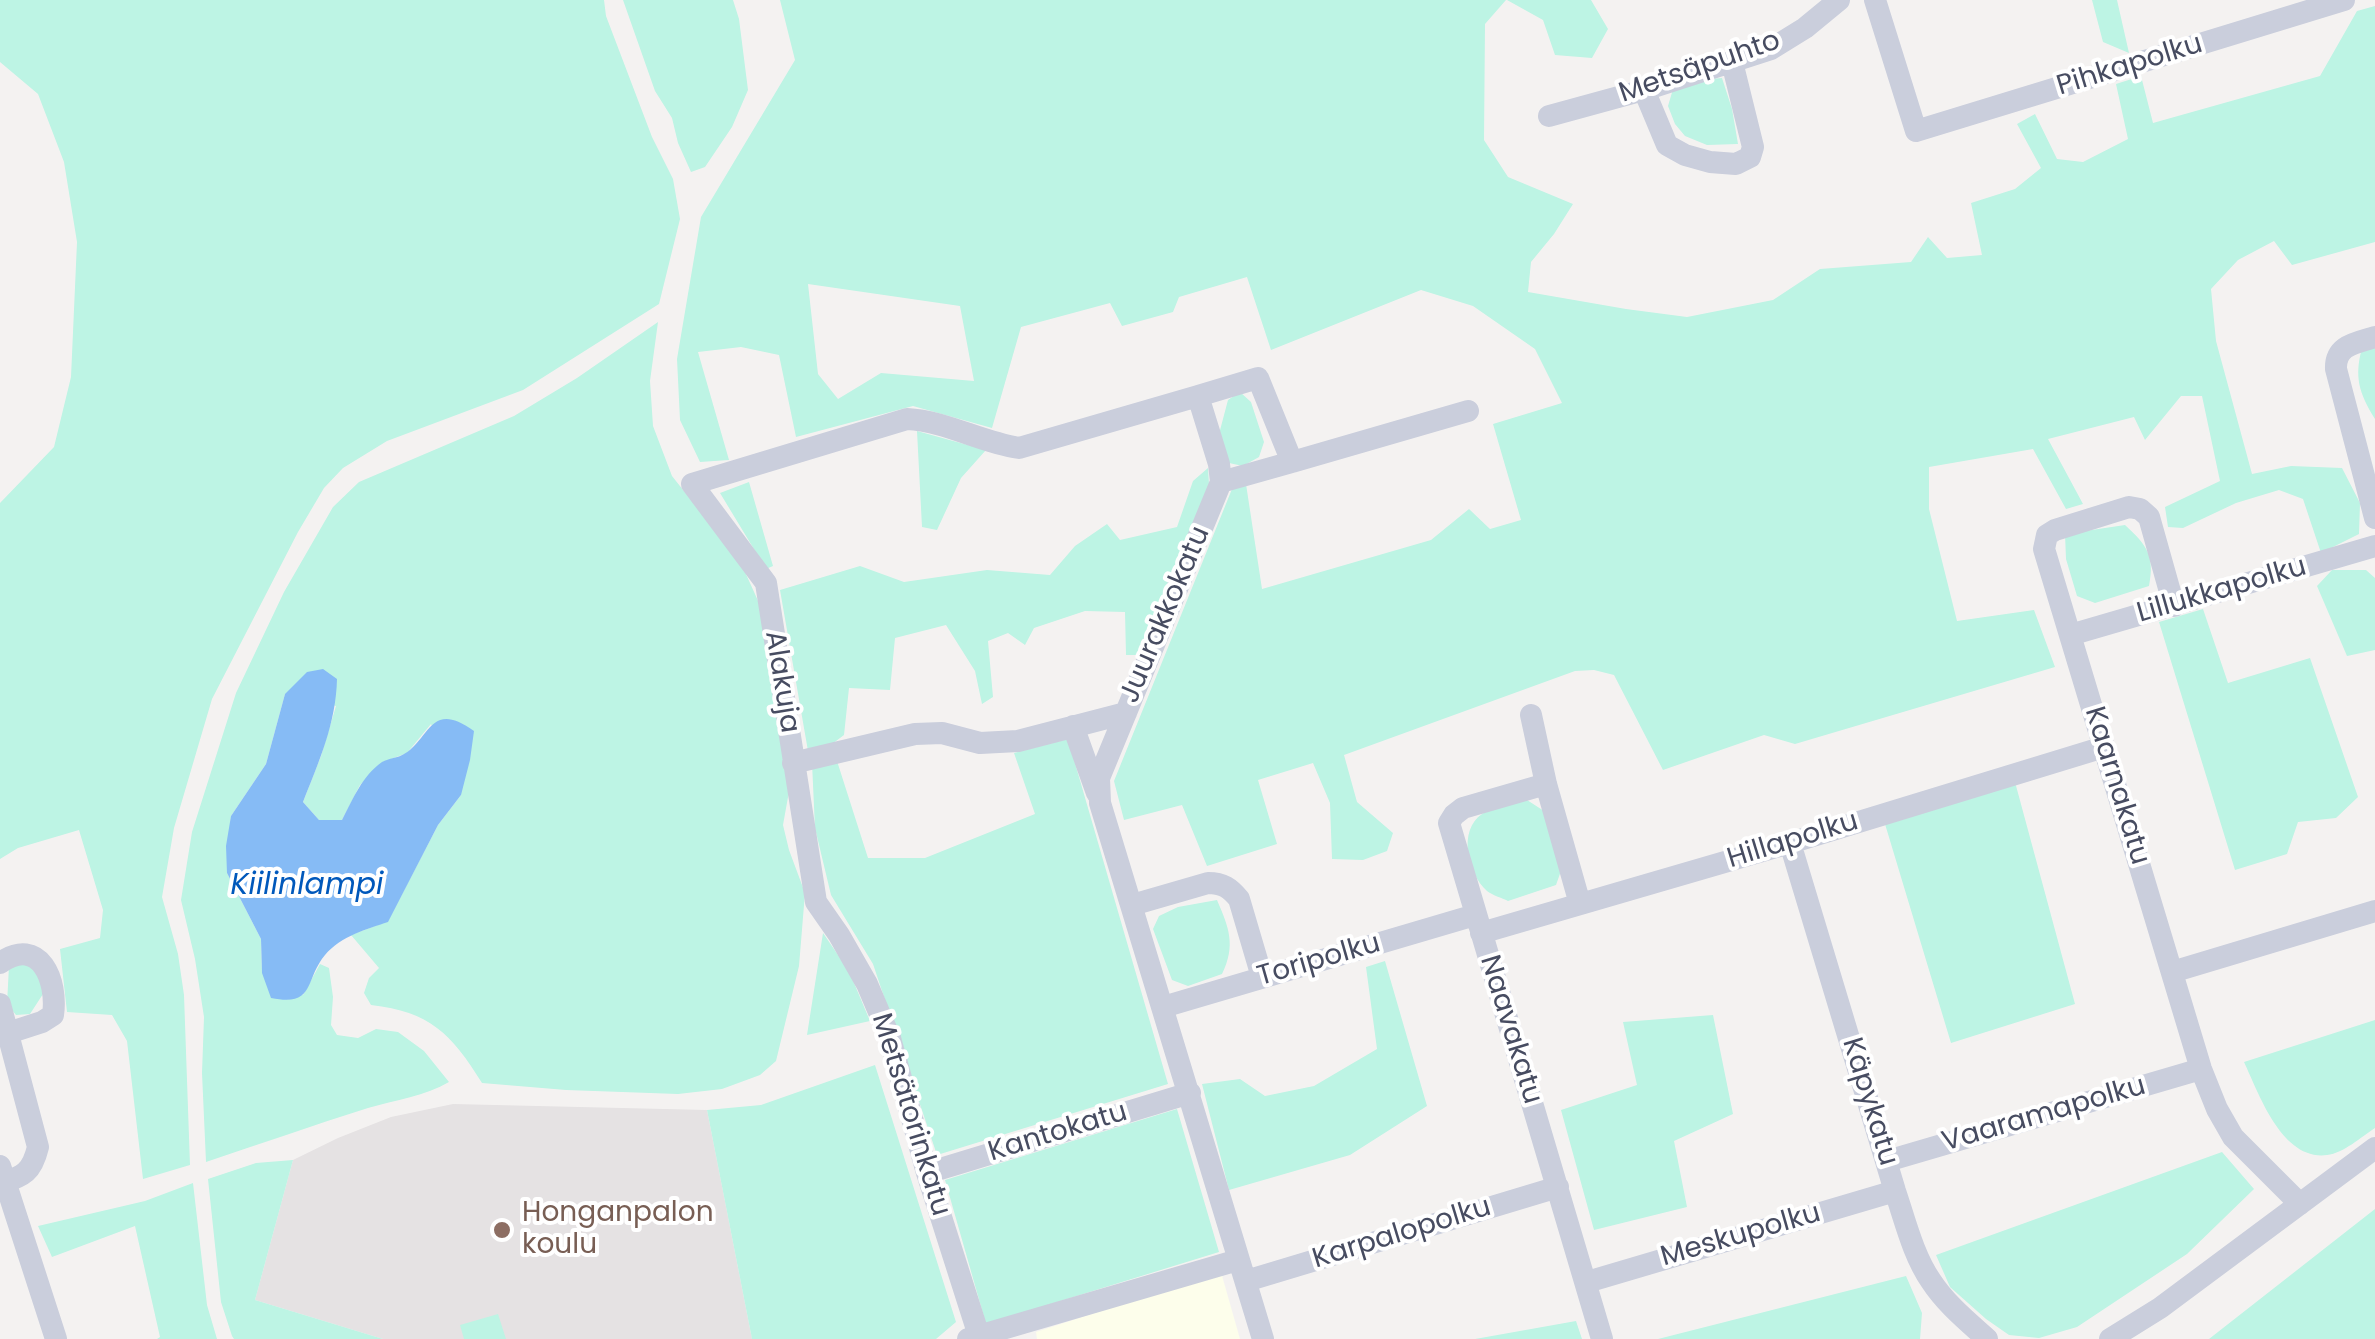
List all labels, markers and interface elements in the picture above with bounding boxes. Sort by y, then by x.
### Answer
street label: Metsäpuhto [1615,25,1785,111]
street label: Pihkapolku [2053,28,2207,104]
street label: Juurakkokatu [1114,522,1218,708]
street label: Lillukkapolku [2133,551,2311,631]
street label: Alakuja [756,629,806,735]
street label: Kaarnakatu [2076,703,2156,869]
street label: Hillapolku [1724,805,1862,877]
water label: Kiilinlampi [231,868,383,904]
street label: Toripolku [1254,927,1384,995]
street label: Naavakatu [1471,952,1549,1108]
street label: Metsätorinkatu [863,1010,957,1220]
street label: Käpykatu [1834,1034,1904,1170]
street label: Vaaramapolku [1938,1070,2150,1160]
street label: Kantokatu [985,1096,1131,1170]
street label: Karpalopolku [1309,1191,1495,1277]
place label: Honganpalon koulu [522,1197,714,1263]
street label: Meskupolku [1657,1197,1825,1275]
marker: Honganpalon koulu [491,1219,513,1241]

